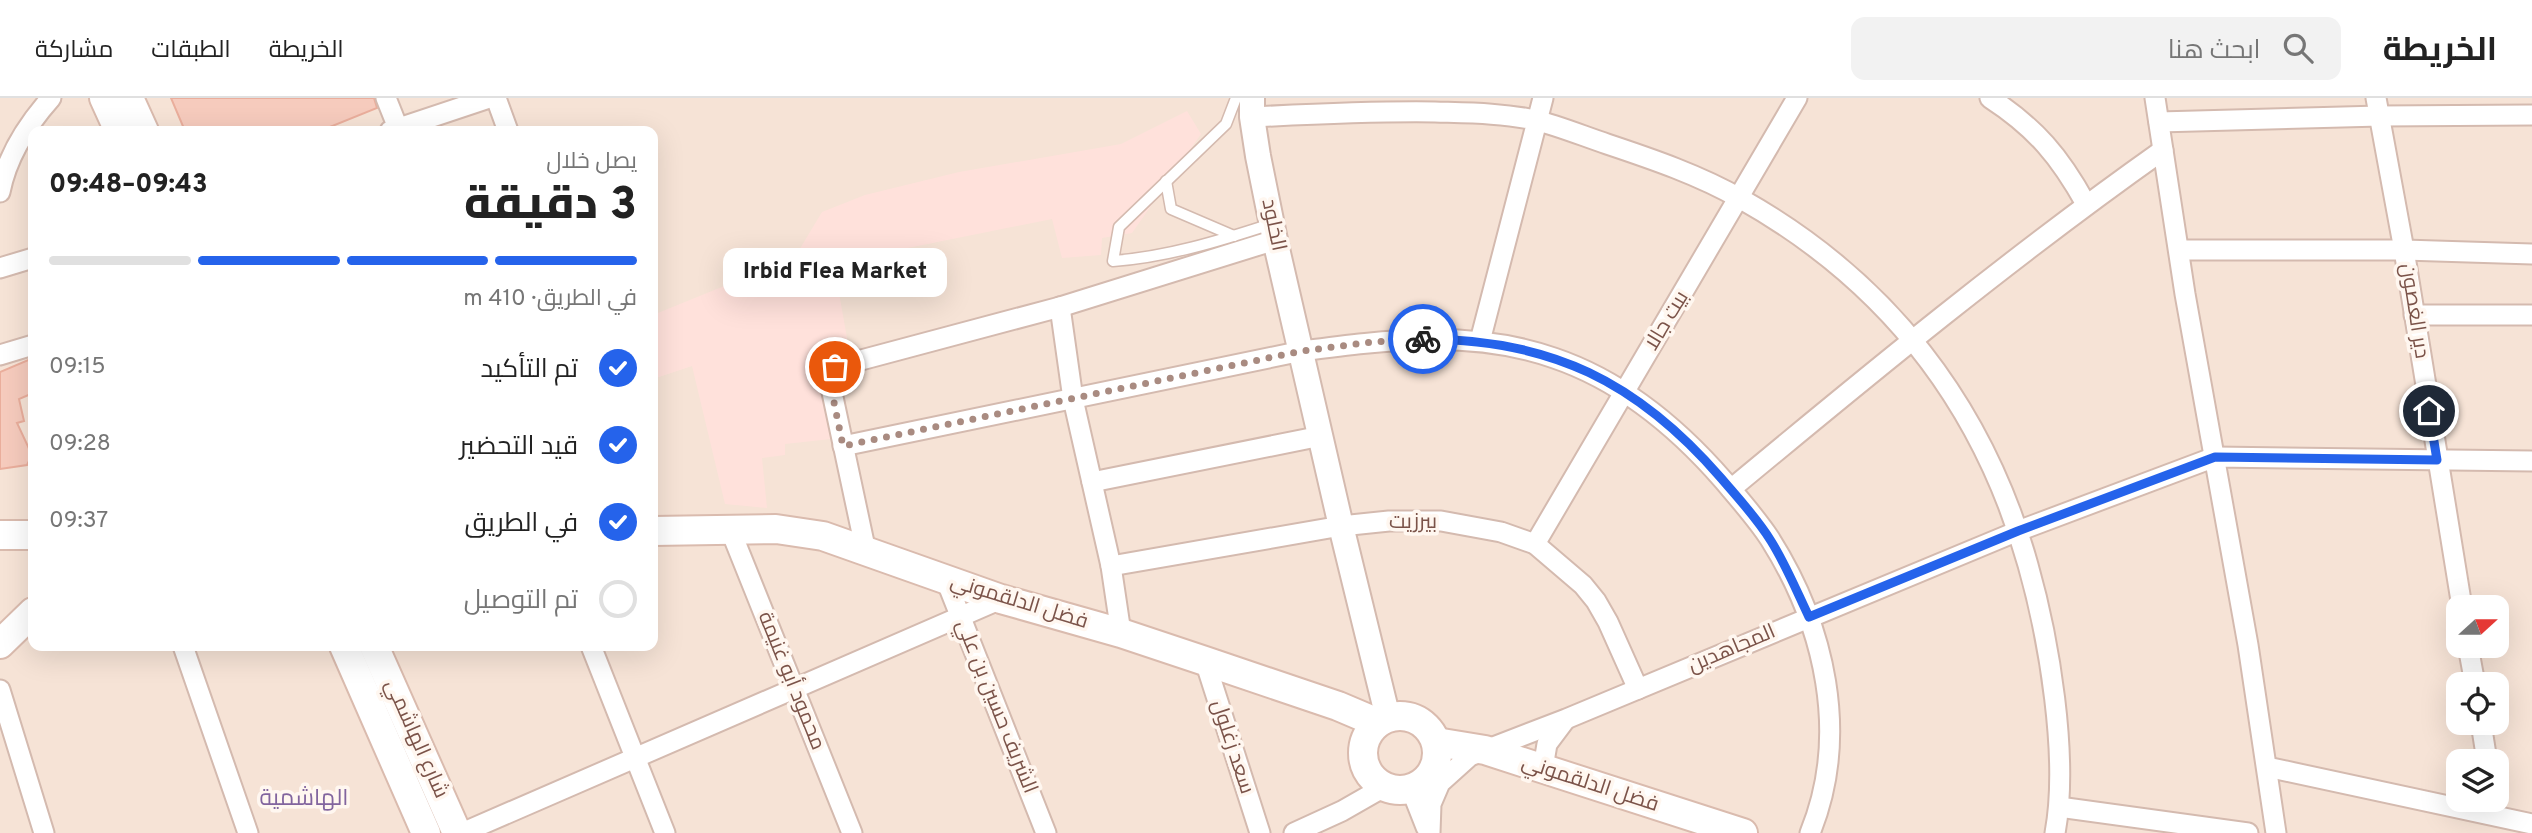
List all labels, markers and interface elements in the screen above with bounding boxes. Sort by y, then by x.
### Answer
search box [1851,17,2341,80]
icon: search [2279,29,2317,67]
text: الخريطة [2383,31,2497,73]
text: ابحث هنا [2168,35,2261,68]
text: مشاركة [35,36,113,66]
text: الطبقات [151,36,231,66]
text: الخريطة [269,36,344,66]
text: يصل خلال [546,148,637,177]
text: 09:43–09:48 [49,169,208,202]
text: 3 دقيقة [464,177,637,236]
street label: الخلود [1254,196,1292,254]
callout: Irbid Flea Market [723,248,947,297]
text: Irbid Flea Market [743,258,927,287]
street label: دير الغصون [2393,262,2435,360]
text: في الطريق · 410 m [463,285,637,314]
street label: بيت جالا [1639,286,1695,356]
courier [1388,304,1458,374]
icon: bike [1404,320,1442,358]
pin [805,337,865,397]
icon: bag [816,348,854,386]
icon: check [599,349,637,387]
text: 09:15 [49,353,106,382]
text: تم التأكيد [481,354,578,387]
pin [2399,381,2459,441]
icon: home [2410,392,2448,430]
icon: check [599,426,637,464]
text: 09:28 [49,430,111,459]
text: قيد التحضير [459,431,578,464]
icon: check [599,503,637,541]
text: 09:37 [49,507,108,536]
text: في الطريق [465,508,578,541]
street label: بيرزيت [1389,509,1437,536]
street label: فضل الدلقموني [947,568,1091,637]
text: تم التوصيل [464,585,578,618]
north arrow [2446,595,2510,658]
map controls [2446,595,2509,812]
street label: محمود أبو غنيمة [751,607,832,754]
street label: الشريف حسين بن علي [948,616,1043,798]
street label: المجاهدين [1684,618,1780,680]
button: locate [2446,672,2509,735]
street label: شارع الهاشمي [377,675,454,803]
street label: سعد زغلول [1204,697,1260,797]
street label: فضل الدلقموني [1518,749,1662,820]
button: layers [2446,749,2509,812]
district label: الهاشمية [259,785,349,814]

